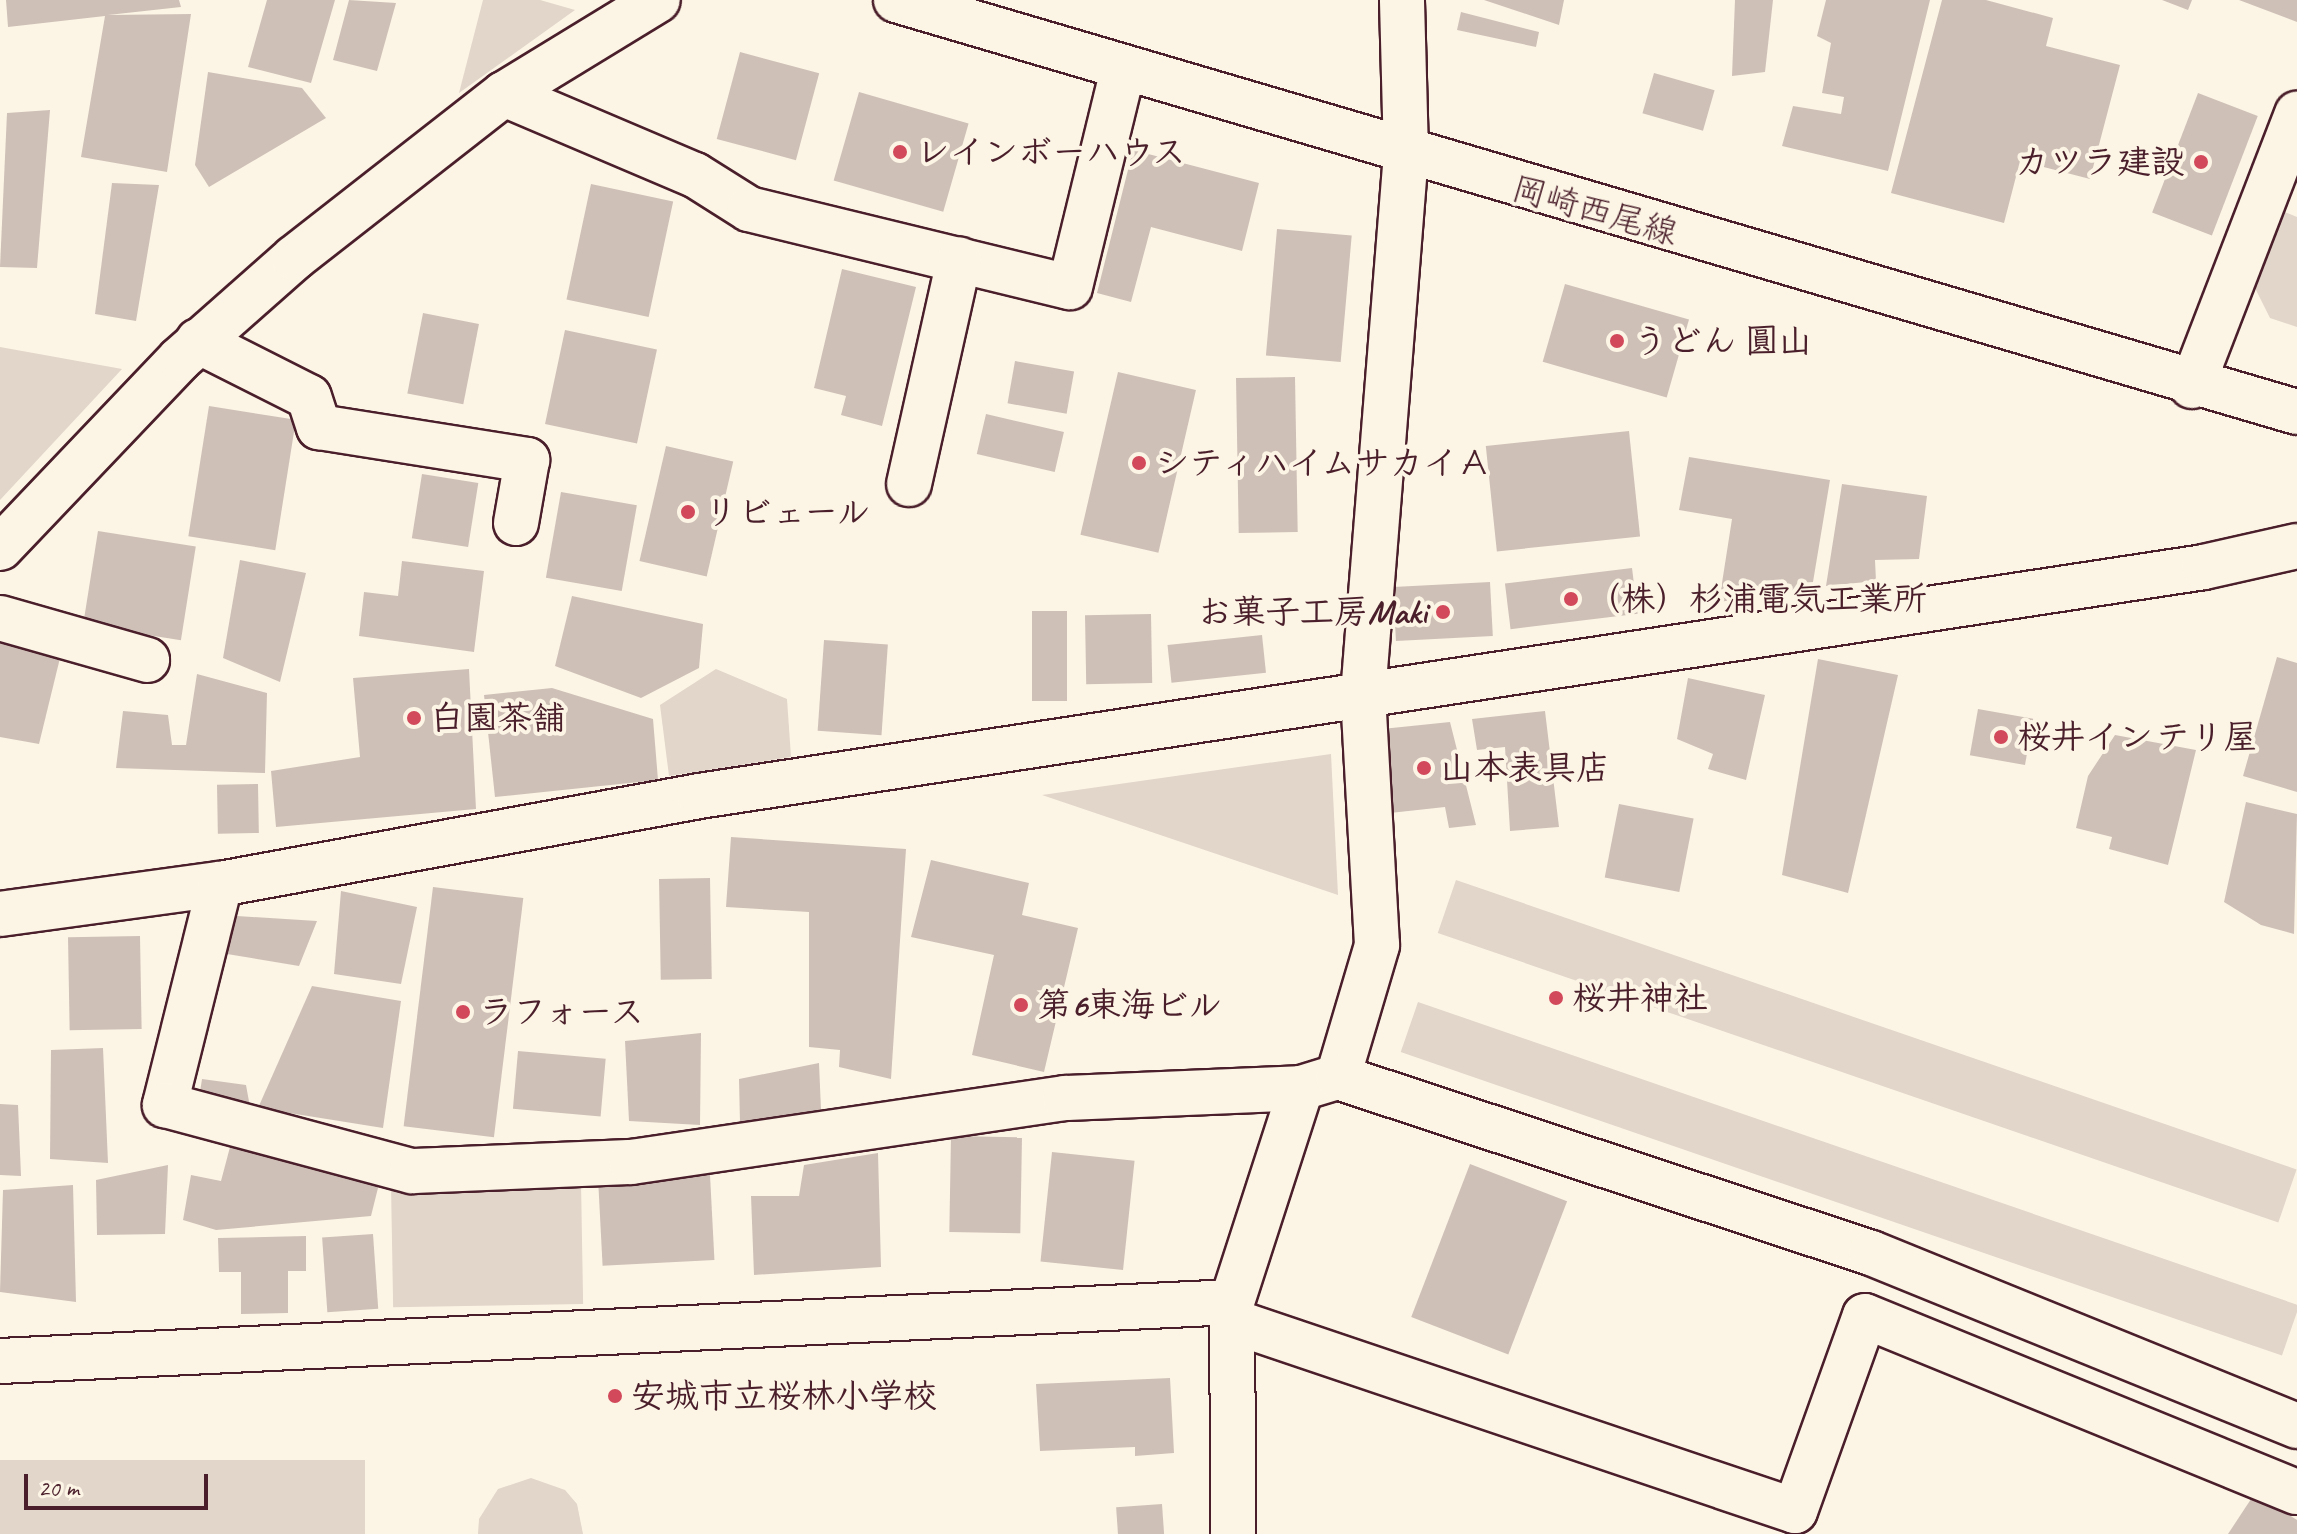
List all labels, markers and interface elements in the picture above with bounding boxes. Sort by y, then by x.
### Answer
place label: レインボーハウス [916,132,1188,172]
place label: カツラ建設 [2015,142,2185,182]
marker: レインボーハウス [891,143,909,161]
marker: カツラ建設 [2192,153,2210,171]
street label: 岡崎西尾線 [1508,167,1682,253]
place label: うどん 圓山 [1633,321,1811,361]
marker: うどん 圓山 [1608,332,1626,350]
place label: シティハイムサカイＡ [1155,443,1495,483]
marker: シティハイムサカイＡ [1130,454,1148,472]
place label: リビェール [704,492,872,532]
marker: リビェール [679,503,697,521]
place label: （株）杉浦電気工業所 [1587,579,1927,619]
marker: （株）杉浦電気工業所 [1562,590,1580,608]
place label: お菓子工房Maki [1198,592,1427,632]
marker: お菓子工房Maki [1434,603,1452,621]
place label: 白園茶舗 [430,698,566,738]
marker: 白園茶舗 [405,709,423,727]
place label: 桜井インテリ屋 [2017,717,2255,757]
marker: 桜井インテリ屋 [1992,728,2010,746]
place label: 山本表具店 [1440,748,1610,788]
marker: 山本表具店 [1415,759,1433,777]
place label: 桜井神社 [1572,978,1708,1018]
place label: 第6東海ビル [1037,985,1223,1025]
marker: 桜井神社 [1547,989,1565,1007]
place label: ラフォース [479,992,649,1032]
marker: 第6東海ビル [1012,996,1030,1014]
marker: ラフォース [454,1003,472,1021]
place label: 安城市立桜林小学校 [631,1376,937,1416]
marker: 安城市立桜林小学校 [606,1387,624,1405]
scale bar [28,1458,212,1508]
text: 20 m [38,1473,79,1503]

